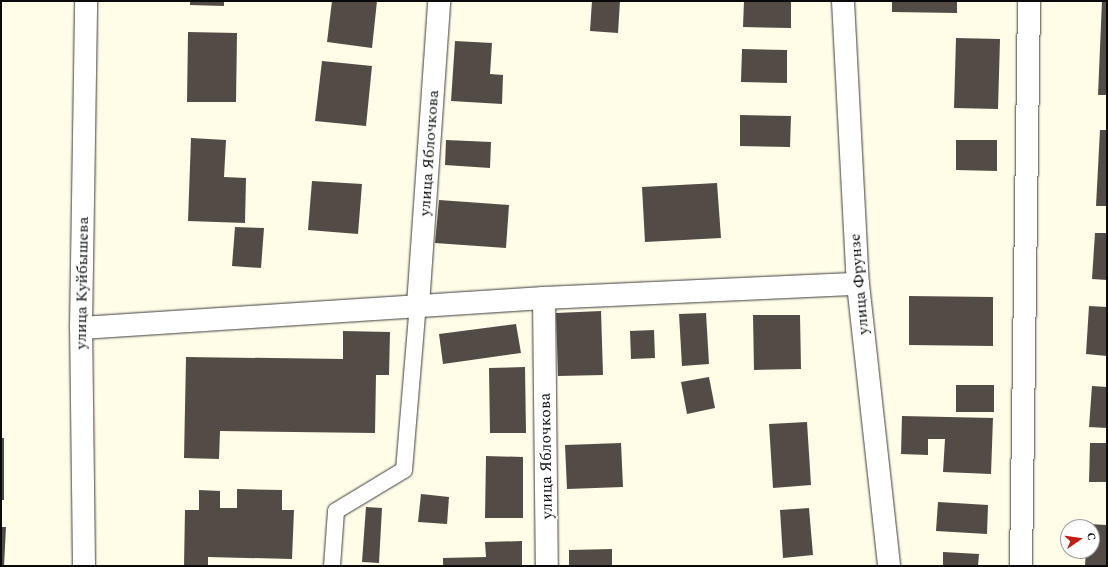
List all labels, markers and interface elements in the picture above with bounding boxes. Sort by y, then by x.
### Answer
street label: улица Яблочкова [415,89,443,217]
street label: улица Куйбышева [71,216,93,350]
street label: улица Фрунзе [845,233,873,335]
street label: улица Яблочкова [535,393,557,519]
north arrow [1060,519,1100,559]
text: С [1082,531,1100,542]

